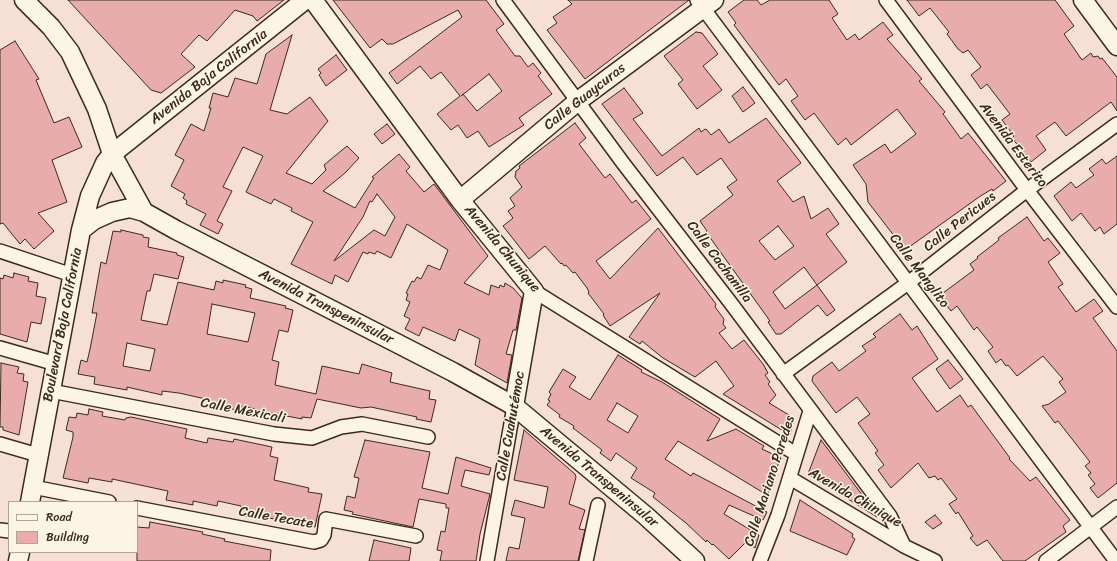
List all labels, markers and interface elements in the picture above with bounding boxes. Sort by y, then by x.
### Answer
street label: Avenida Baja California [147,26,271,128]
street label: Calle Guaycuras [541,60,629,134]
street label: Avenida Esterito [975,99,1051,191]
street label: Calle Pericues [920,189,1000,255]
street label: Avenida Chunique [461,202,543,296]
street label: Calle Cachanilla [683,218,755,306]
street label: Calle Manglito [886,231,952,311]
street label: Boulevard Baja California [40,247,86,403]
street label: Avenida Transpeninsular [256,266,396,348]
street label: Calle Cuahutémoc [493,370,529,482]
street label: Calle Mexicali [199,395,287,427]
street label: Calle Mariano Paredes [741,414,799,548]
street label: Avenida Transpeninsular [536,423,662,531]
street label: Avenida Chinique [805,464,905,532]
legend [8,501,138,553]
street label: Calle Tecate [238,503,314,533]
text: Road [46,506,72,528]
text: Building [46,526,89,548]

